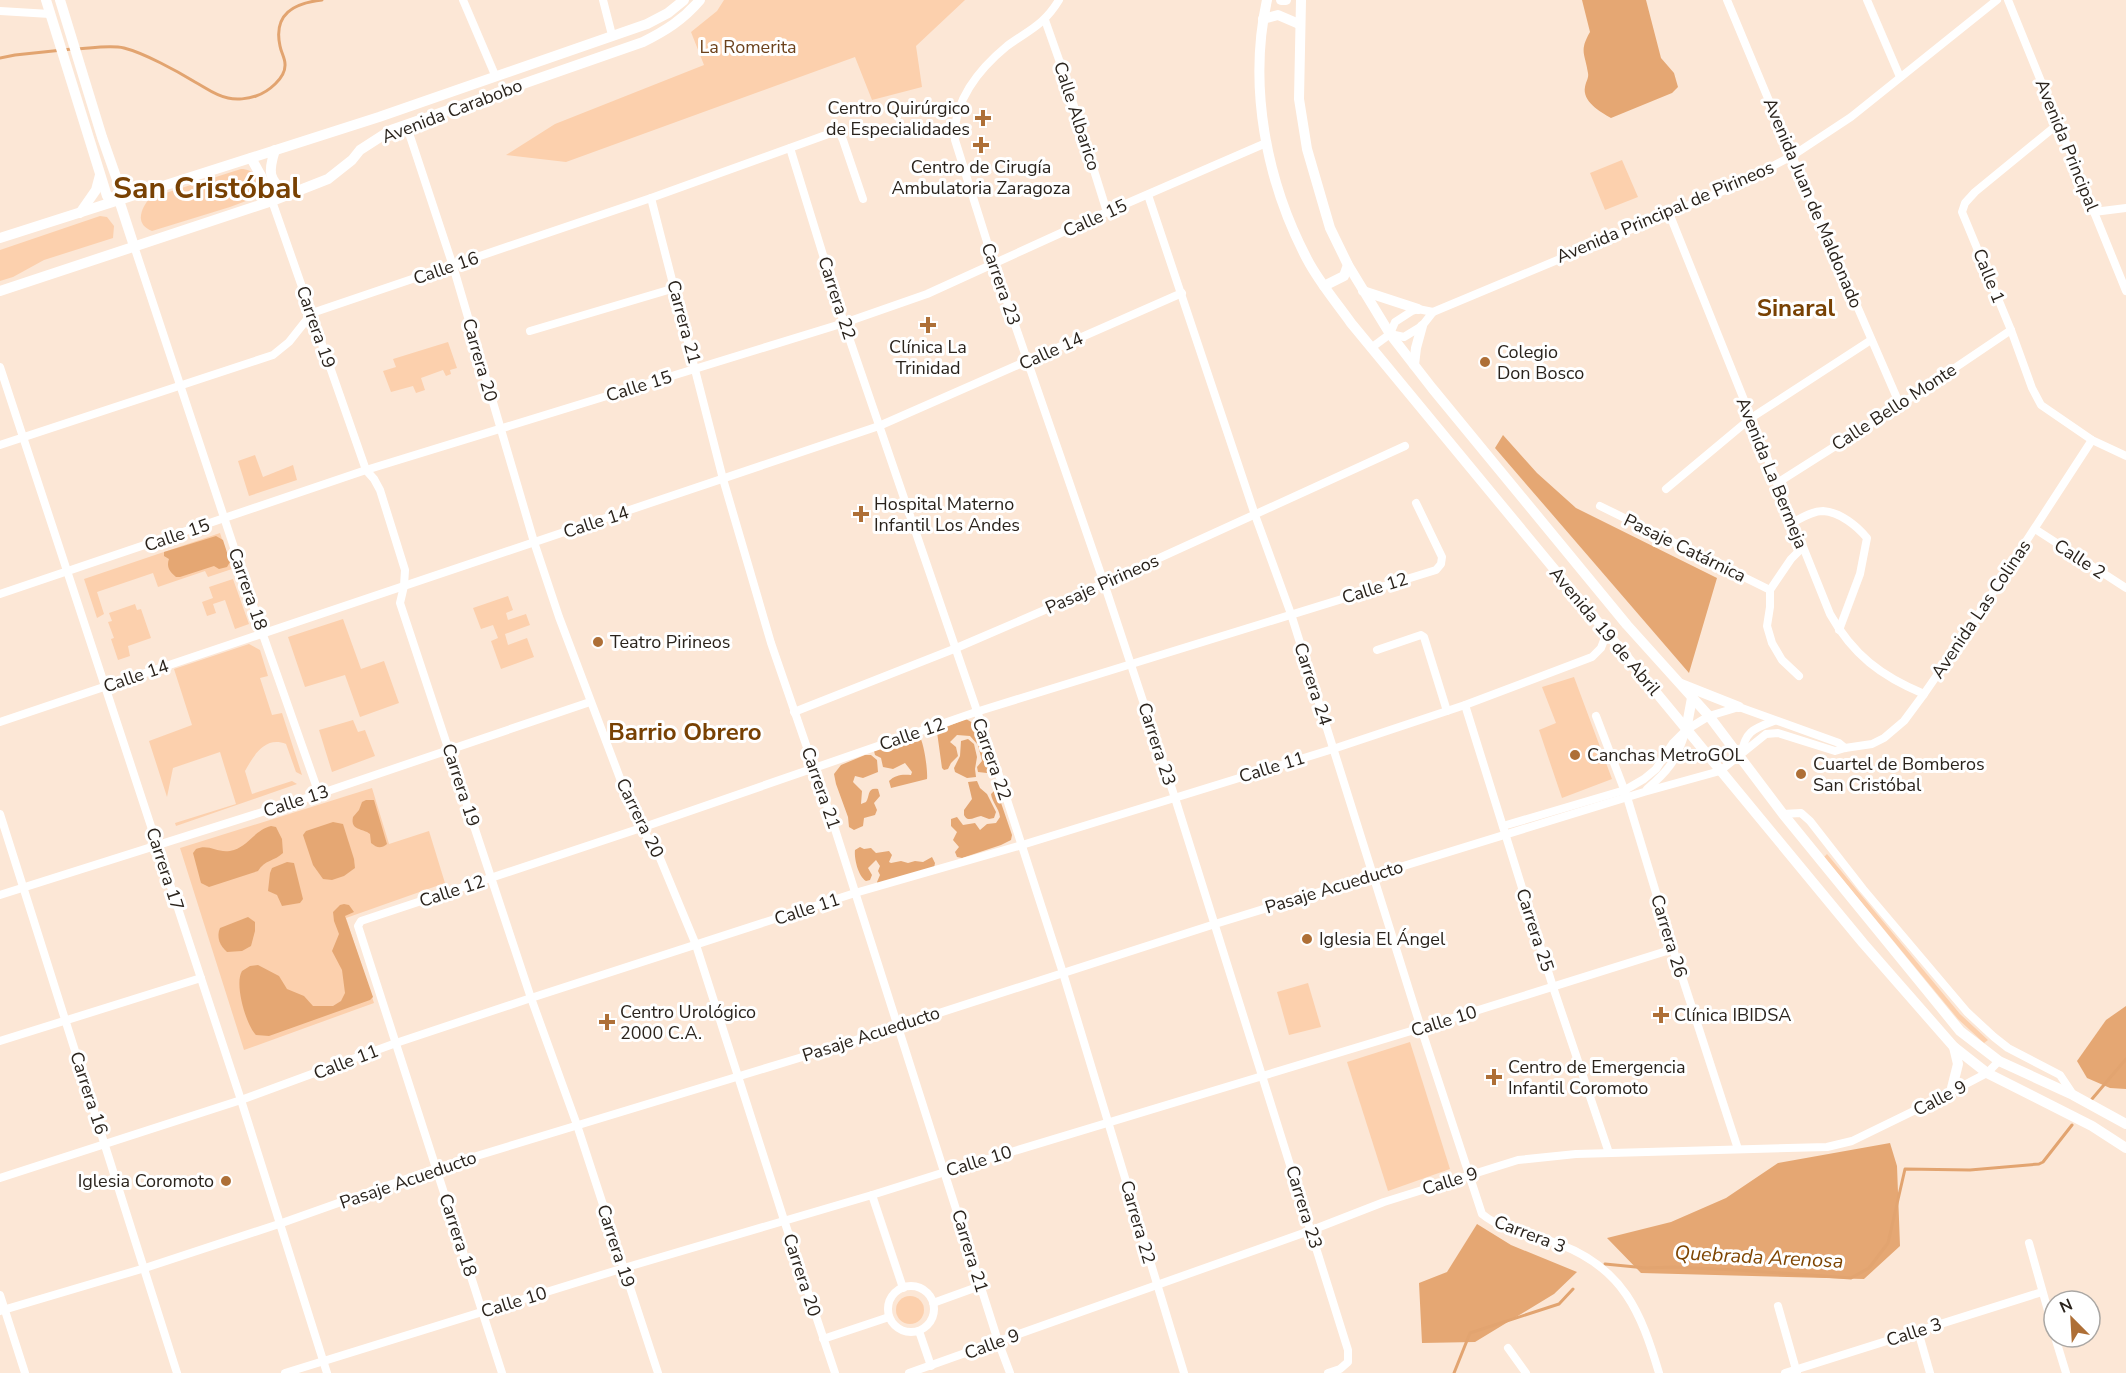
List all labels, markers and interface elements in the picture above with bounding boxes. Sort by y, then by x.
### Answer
park label: La Romerita [699,35,797,59]
street label: Calle Albarico [1048,58,1106,174]
street label: Avenida Carabobo [378,73,526,149]
street label: Avenida Principal [2030,75,2105,215]
street label: Avenida Juan de Maldonado [1758,94,1868,312]
place label: Centro Quirúrgico de Especialidades [826,96,970,141]
marker: Centro Quirúrgico de Especialidades [974,109,992,127]
marker: Centro de Cirugía Ambulatoria Zaragoza [972,136,990,154]
place label: Centro de Cirugía Ambulatoria Zaragoza [891,155,1071,200]
street label: Avenida Principal de Pirineos [1552,155,1778,269]
district label: San Cristóbal [113,168,301,209]
street label: Calle 15 [1059,193,1131,243]
street label: Carrera 23 [976,240,1026,328]
street label: Calle 1 [1967,245,2011,307]
street label: Calle 16 [410,246,482,290]
street label: Carrera 22 [812,253,862,343]
street label: Carrera 21 [661,277,707,367]
street label: Carrera 19 [291,283,341,371]
district label: Sinaral [1757,292,1836,324]
street label: Carrera 20 [457,315,503,405]
marker: Clínica La Trinidad [919,316,937,334]
street label: Calle 14 [1015,326,1087,376]
place label: Clínica La Trinidad [889,335,967,380]
place label: Colegio Don Bosco [1497,340,1584,385]
marker: Colegio Don Bosco [1478,355,1492,369]
street label: Calle Bello Monte [1827,358,1961,456]
street label: Calle 15 [603,365,675,407]
street label: Avenida La Bermeja [1731,394,1813,552]
place label: Hospital Materno Infantil Los Andes [874,492,1020,537]
street label: Calle 14 [560,500,632,544]
marker: Hospital Materno Infantil Los Andes [852,505,870,523]
street label: Pasaje Catárnica [1620,508,1750,588]
street label: Calle 15 [141,513,213,557]
street label: Calle 2 [2050,533,2110,585]
street label: Avenida Las Colinas [1926,535,2036,683]
street label: Carrera 18 [223,545,273,633]
street label: Pasaje Pirineos [1041,548,1163,620]
street label: Avenida 19 de Abril [1544,562,1666,701]
street label: Calle 12 [1339,567,1411,609]
place label: Teatro Pirineos [610,630,731,654]
marker: Teatro Pirineos [591,635,605,649]
street label: Carrera 24 [1288,639,1338,729]
street label: Calle 14 [100,654,172,698]
street label: Carrera 23 [1132,699,1182,789]
street label: Calle 12 [876,712,948,756]
street label: Carrera 22 [967,715,1017,803]
district label: Barrio Obrero [608,716,762,748]
street label: Carrera 19 [436,740,486,830]
place label: Canchas MetroGOL [1587,743,1744,767]
street label: Carrera 21 [796,744,846,832]
street label: Calle 11 [1236,746,1308,788]
marker: Canchas MetroGOL [1568,748,1582,762]
place label: Cuartel de Bomberos San Cristóbal [1813,752,1985,797]
marker: Cuartel de Bomberos San Cristóbal [1794,767,1808,781]
street label: Carrera 20 [610,774,670,862]
street label: Calle 13 [260,779,332,823]
street label: Carrera 17 [140,824,190,914]
street label: Pasaje Acueducto [1262,855,1406,919]
street label: Calle 12 [416,869,488,913]
street label: Carrera 25 [1510,885,1560,975]
street label: Calle 11 [771,887,843,931]
street label: Carrera 26 [1645,891,1693,981]
place label: Iglesia El Ángel [1319,927,1446,951]
marker: Iglesia El Ángel [1300,932,1314,946]
place label: Centro Urológico 2000 C.A. [620,1000,756,1045]
street label: Pasaje Acueducto [799,1000,943,1068]
street label: Calle 10 [1408,1000,1480,1042]
place label: Clínica IBIDSA [1674,1003,1791,1027]
marker: Clínica IBIDSA [1652,1006,1670,1024]
marker: Centro Urológico 2000 C.A. [598,1013,616,1031]
street label: Calle 11 [310,1039,382,1085]
street label: Carrera 16 [64,1048,114,1138]
place label: Centro de Emergencia Infantil Coromoto [1508,1055,1685,1100]
marker: Centro de Emergencia Infantil Coromoto [1485,1068,1503,1086]
street label: Calle 9 [1909,1074,1971,1122]
street label: Calle 10 [943,1140,1015,1182]
street label: Pasaje Acueducto [336,1145,480,1215]
street label: Calle 9 [1419,1161,1481,1201]
street label: Carrera 23 [1280,1162,1328,1252]
place label: Iglesia Coromoto [78,1169,214,1193]
marker: Iglesia Coromoto [219,1174,233,1188]
street label: Carrera 22 [1115,1177,1161,1267]
street label: Carrera 18 [433,1190,483,1280]
street label: Carrera 19 [591,1201,641,1291]
street label: Carrera 21 [946,1206,994,1296]
street label: Carrera 3 [1491,1209,1569,1259]
street label: Carrera 20 [777,1230,827,1320]
water label: Quebrada Arenosa [1674,1239,1844,1275]
street label: Calle 10 [478,1281,550,1323]
north arrow [2042,1289,2102,1349]
text: N [2056,1294,2076,1319]
street label: Calle 3 [1883,1312,1945,1352]
street label: Calle 9 [961,1323,1023,1365]

